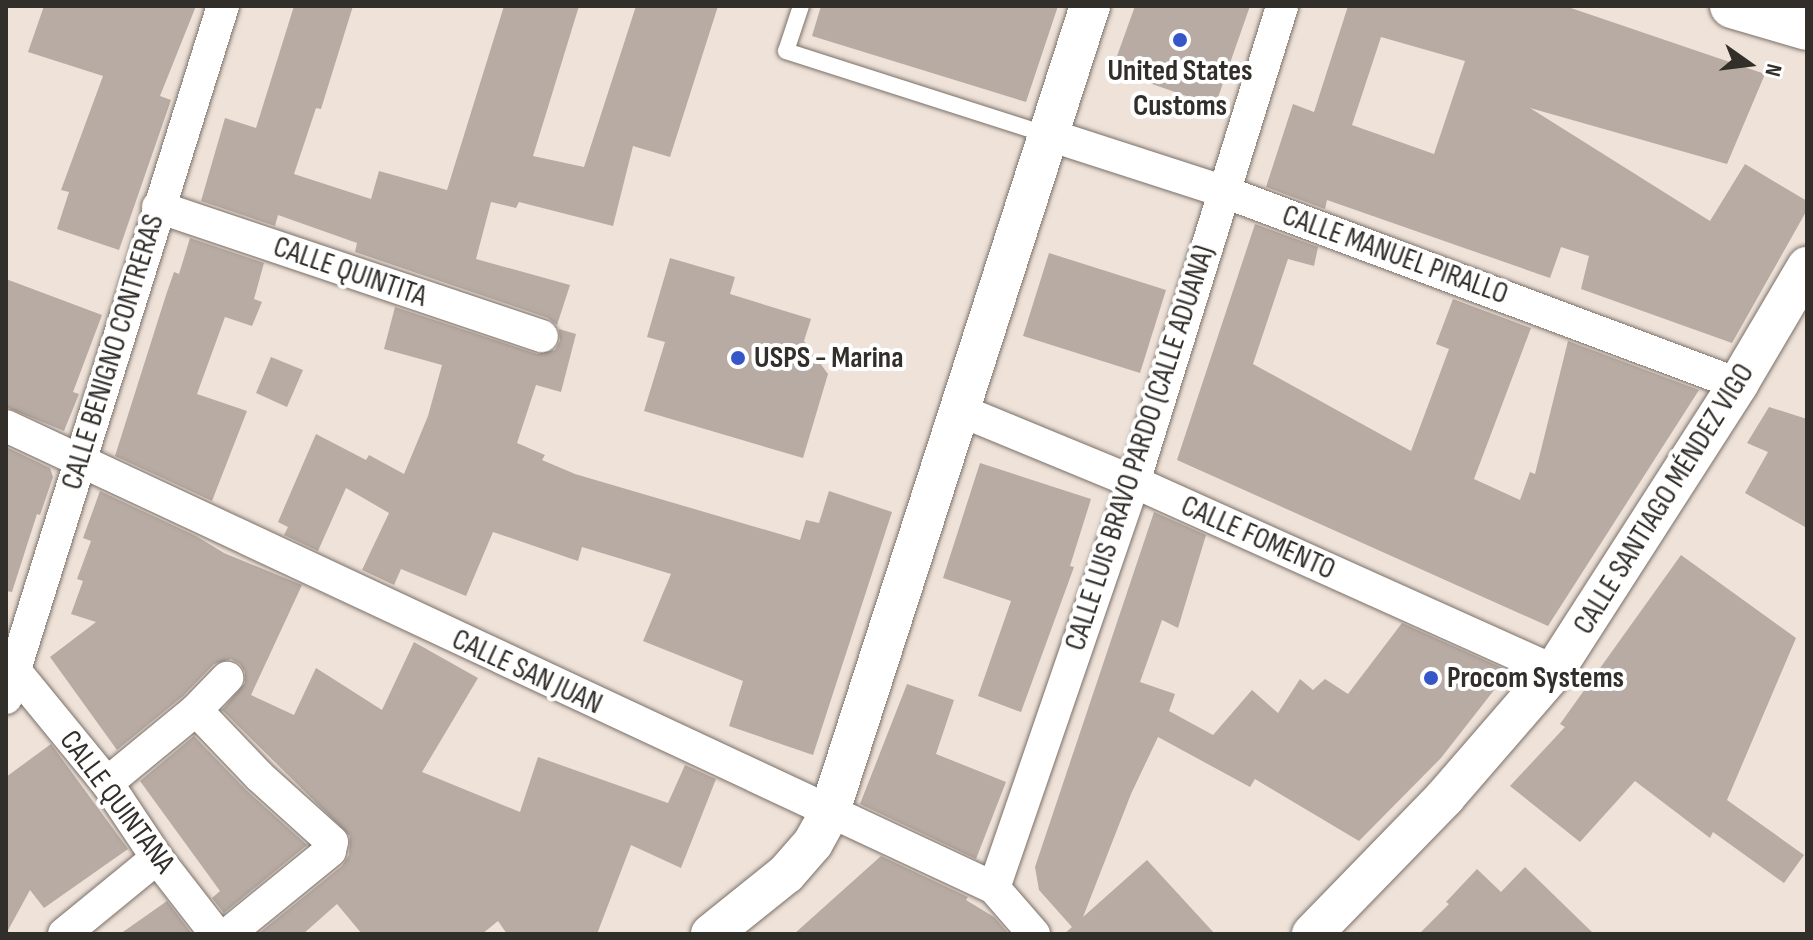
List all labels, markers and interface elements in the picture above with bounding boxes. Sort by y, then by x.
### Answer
north arrow [1709,24,1789,104]
marker: United States Customs [1171,31,1189,49]
place label: United States Customs [1107,53,1253,124]
text: N [1758,61,1787,79]
street label: CALLE MANUEL PIRALLO [1277,197,1513,313]
street label: CALLE BENIGNO CONTRERAS [54,210,172,494]
street label: CALLE QUINTITA [269,229,431,315]
street label: CALLE LUIS BRAVO PARDO (CALLE ADUANA) [1057,241,1223,655]
place label: USPS - Marina [754,340,903,376]
marker: USPS - Marina [729,349,747,367]
street label: CALLE SANTIAGO MÉNDEZ VIGO [1566,357,1762,641]
street label: CALLE FOMENTO [1175,488,1341,588]
street label: CALLE SAN JUAN [446,622,608,722]
place label: Procom Systems [1447,660,1624,696]
marker: Procom Systems [1422,669,1440,687]
street label: CALLE QUINTANA [52,723,182,881]

